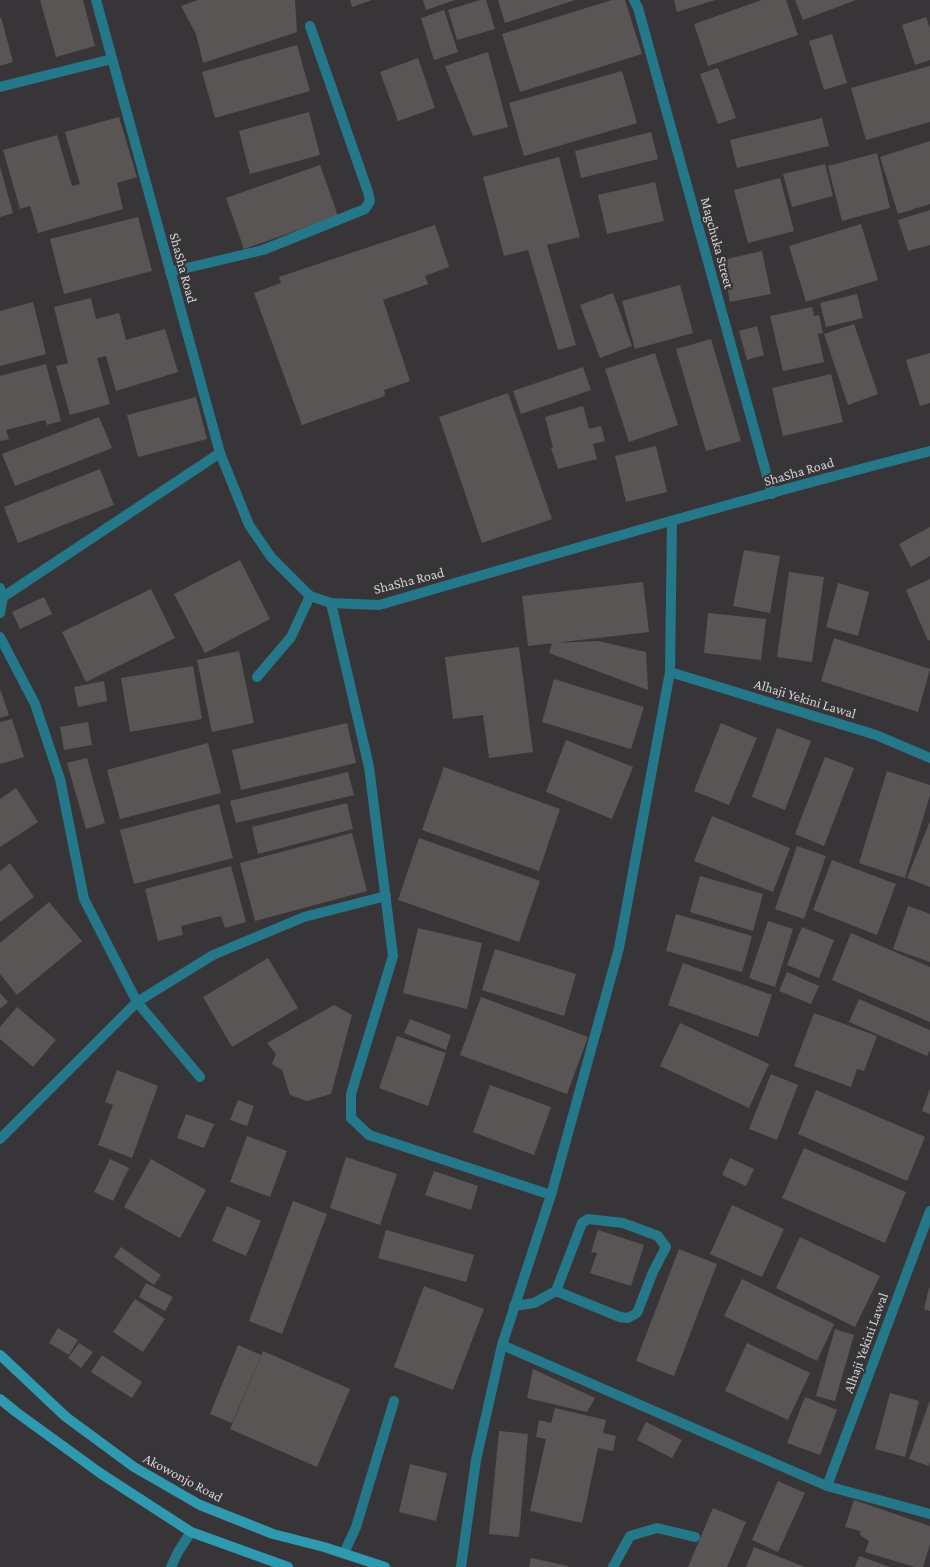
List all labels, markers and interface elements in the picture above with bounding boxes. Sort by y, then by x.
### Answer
street label: Magchuka Street [697,195,737,291]
street label: ShaSha Road [166,231,200,305]
street label: ShaSha Road [762,454,836,490]
street label: ShaSha Road [372,564,446,598]
street label: Alhaji Yekini Lawal [752,675,858,723]
street label: Alhaji Yekini Lawal [840,1290,892,1396]
street label: Akowonjo Road [140,1450,226,1506]

